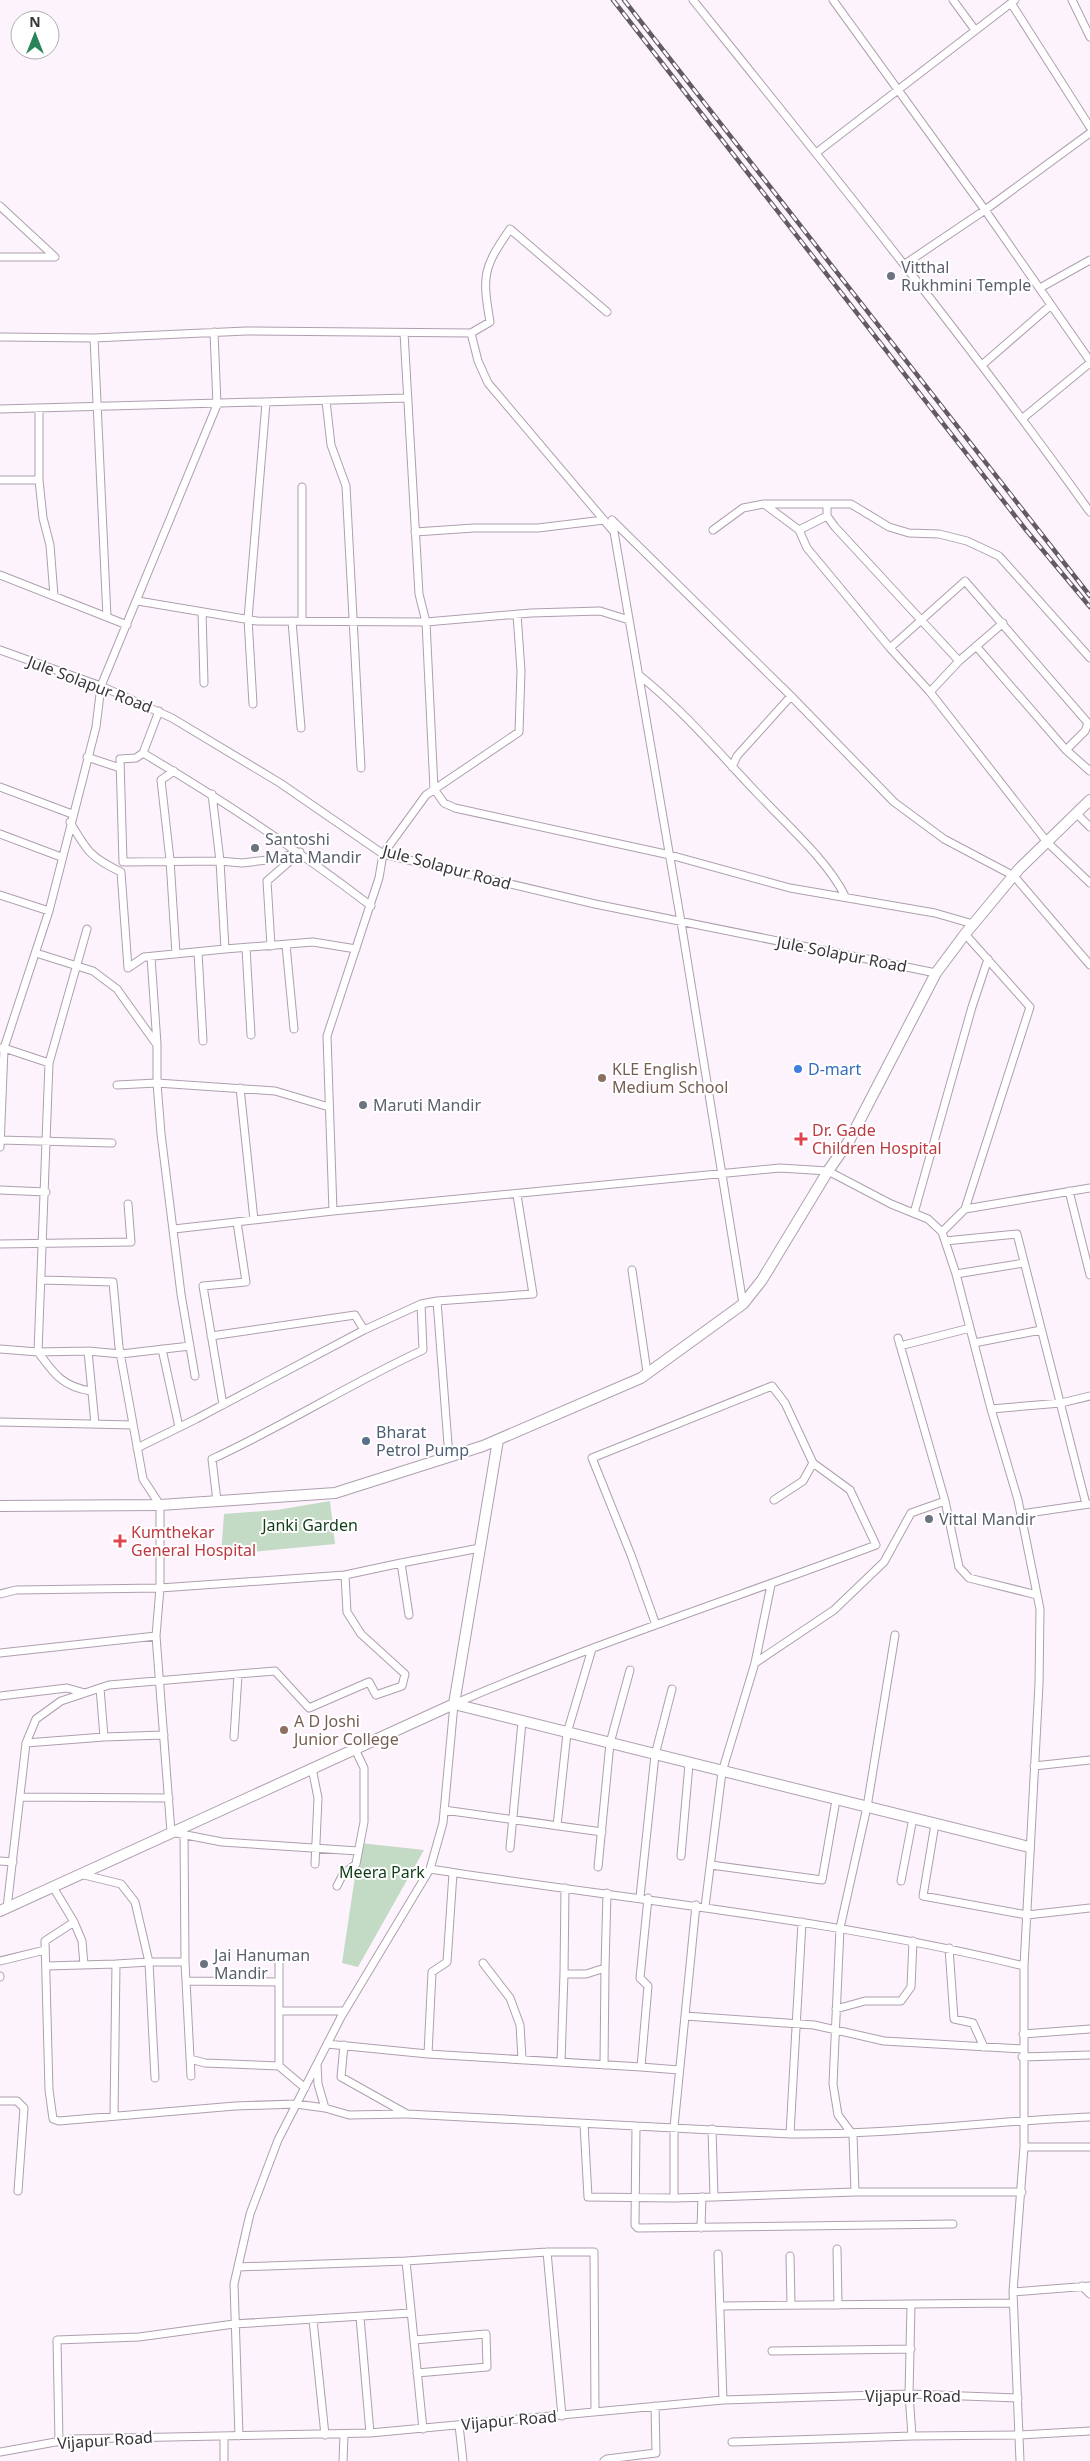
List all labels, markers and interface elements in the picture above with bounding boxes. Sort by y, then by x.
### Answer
north arrow [10,10,60,60]
text: N [29,12,41,31]
place label: Vitthal Rukhmini Temple [901,256,1031,296]
marker: Vitthal Rukhmini Temple [885,270,897,282]
street label: Jule Solapur Road [23,649,156,718]
place label: Santoshi Mata Mandir [265,828,362,868]
street label: Jule Solapur Road [378,839,514,895]
marker: Santoshi Mata Mandir [249,842,261,854]
street label: Jule Solapur Road [773,930,909,977]
place label: KLE English Medium School [612,1058,728,1098]
place label: D-mart [808,1058,861,1080]
marker: D-mart [792,1063,804,1075]
marker: KLE English Medium School [596,1072,608,1084]
place label: Maruti Mandir [373,1094,481,1116]
marker: Maruti Mandir [357,1099,369,1111]
place label: Dr. Gade Children Hospital [812,1119,942,1159]
marker: Dr. Gade Children Hospital [794,1132,808,1146]
place label: Bharat Petrol Pump [376,1421,469,1461]
marker: Bharat Petrol Pump [360,1435,372,1447]
place label: Vittal Mandir [939,1508,1036,1530]
marker: Vittal Mandir [923,1513,935,1525]
park label: Janki Garden [260,1514,358,1536]
place label: Kumthekar General Hospital [131,1521,256,1561]
marker: Kumthekar General Hospital [113,1534,127,1548]
place label: A D Joshi Junior College [292,1710,399,1750]
marker: A D Joshi Junior College [278,1724,290,1736]
park label: Meera Park [339,1861,425,1883]
place label: Jai Hanuman Mandir [212,1944,310,1984]
marker: Jai Hanuman Mandir [198,1958,210,1970]
street label: Vijapur Road [865,2385,961,2407]
street label: Vijapur Road [460,2405,558,2435]
street label: Vijapur Road [56,2426,154,2454]

